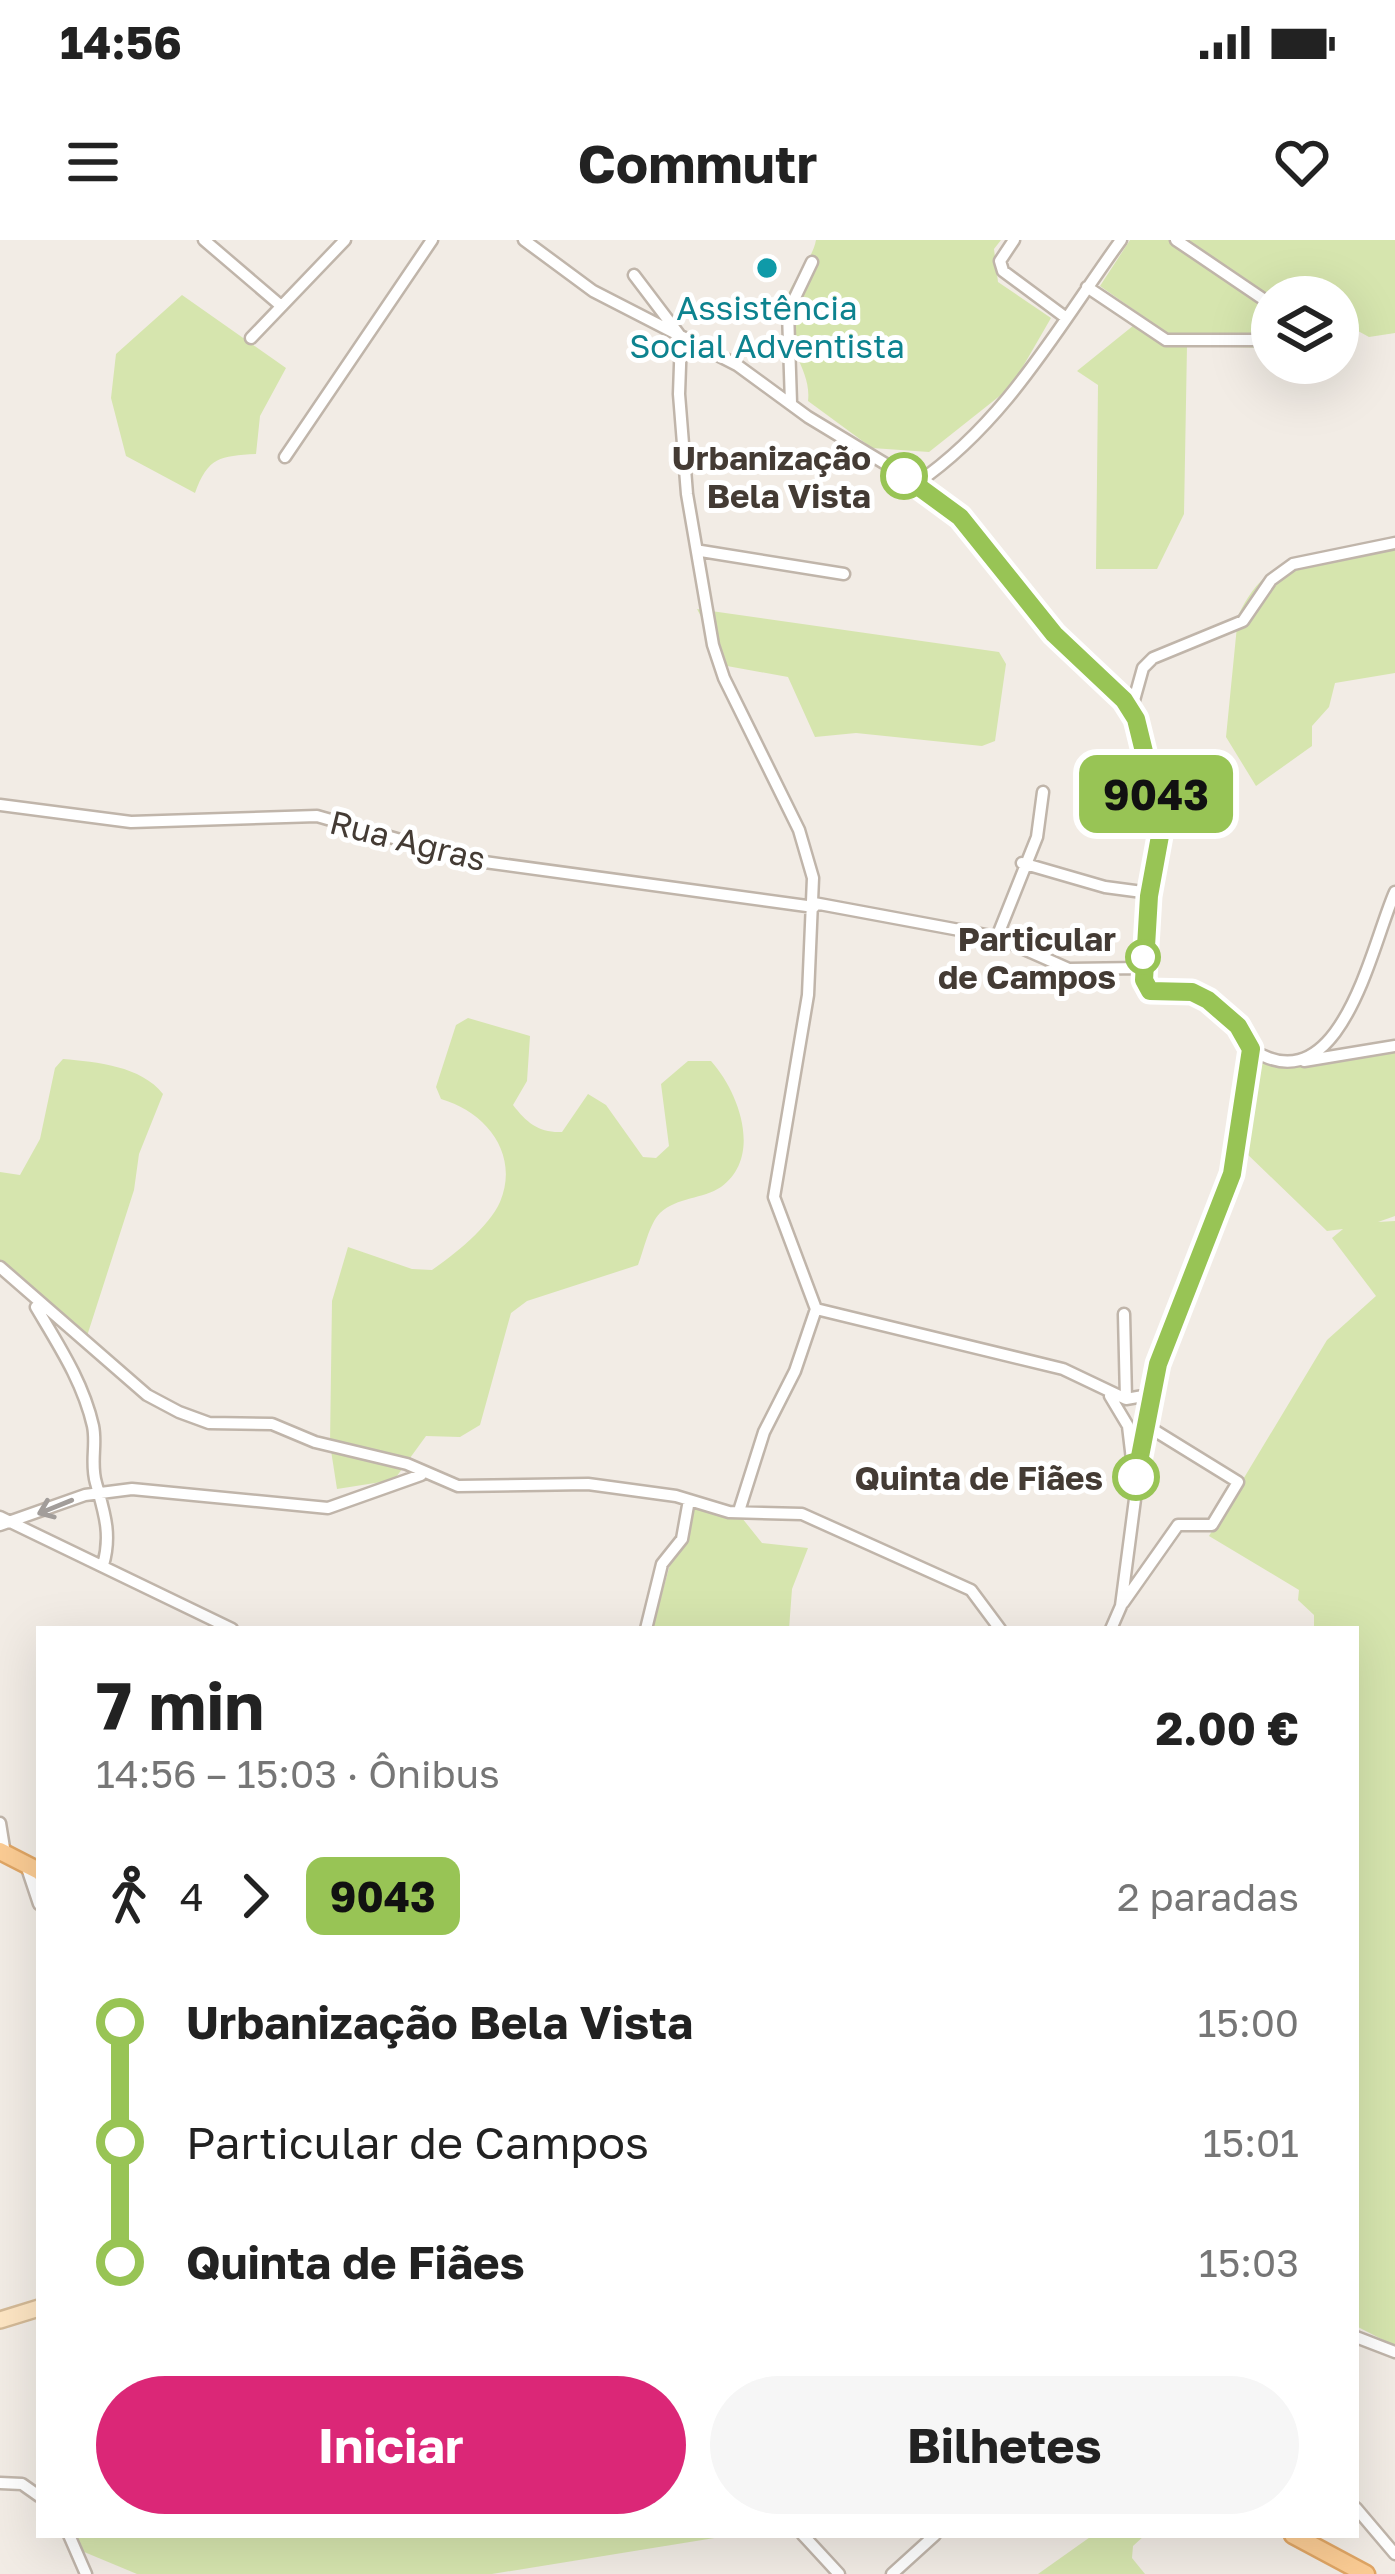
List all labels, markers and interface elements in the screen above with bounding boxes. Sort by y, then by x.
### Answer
text: 14:56 [60,15,182,69]
icon: menu [60,129,126,195]
icon: heart [1269,129,1335,195]
text: Commutr [577,130,818,195]
marker: Assistência Social Adventista [754,255,780,281]
map controls [1251,276,1359,384]
button: layers [1251,276,1359,384]
place label: Assistência Social Adventista [629,288,905,365]
place label: Urbanização Bela Vista [672,438,871,515]
marker: Urbanização Bela Vista [882,454,926,498]
line badge: 9043 [1072,755,1240,833]
text: 9043 [1103,769,1209,819]
street label: Rua Agras [326,802,490,878]
place label: Particular de Campos [938,919,1116,996]
marker: Particular de Campos [1127,941,1159,973]
marker: Quinta de Fiães [1114,1455,1158,1499]
place label: Quinta de Fiães [855,1458,1103,1497]
one-way arrow [38,1498,75,1520]
text: 7 min [96,1665,264,1745]
text: 2.00 € [1156,1701,1299,1755]
text: 14:56 – 15:03 · Ônibus [96,1750,500,1797]
icon: walk [96,1863,162,1929]
icon: forward [222,1863,288,1929]
text: 9043 [330,1871,436,1921]
text: 4 [180,1873,204,1920]
text: 2 paradas [1117,1873,1299,1920]
text: Urbanização Bela Vista [186,1995,693,2049]
text: 15:00 [1197,1999,1299,2046]
text: Particular de Campos [186,2115,649,2169]
text: 15:01 [1203,2119,1299,2166]
text: Quinta de Fiães [186,2235,525,2289]
text: 15:03 [1199,2239,1299,2286]
button: Iniciar [96,2376,686,2514]
button: Bilhetes [710,2376,1299,2514]

